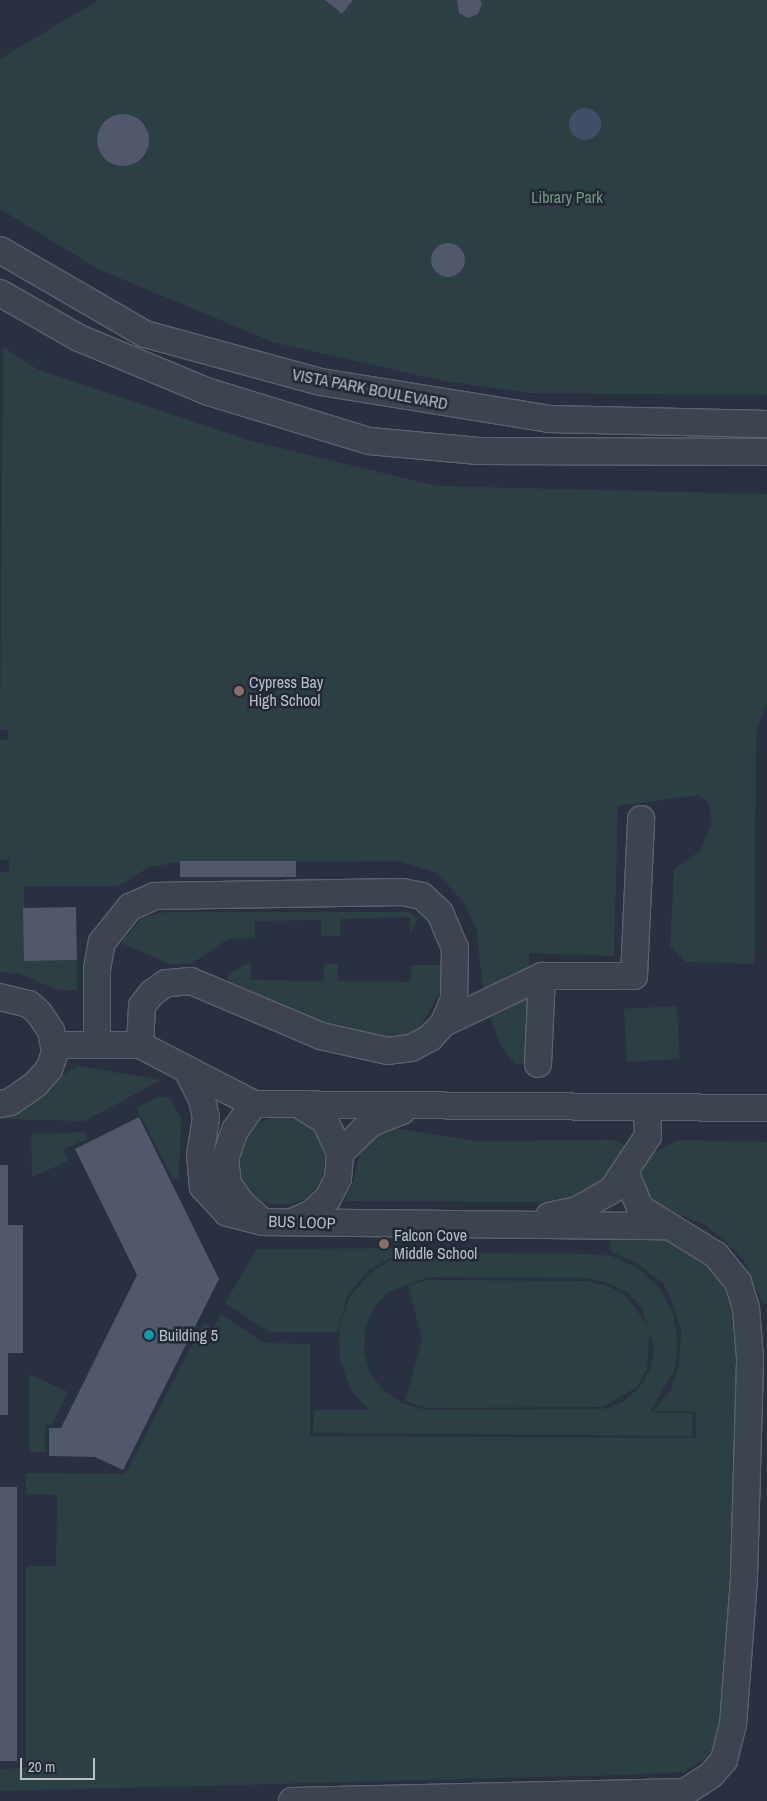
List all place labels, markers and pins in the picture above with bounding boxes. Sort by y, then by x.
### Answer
place label: Cypress Bay High School [249,672,323,710]
marker: Cypress Bay High School [233,685,245,697]
place label: Falcon Cove Middle School [394,1225,477,1263]
marker: Falcon Cove Middle School [378,1238,390,1250]
place label: Building 5 [159,1325,218,1345]
marker: Building 5 [143,1329,155,1341]

